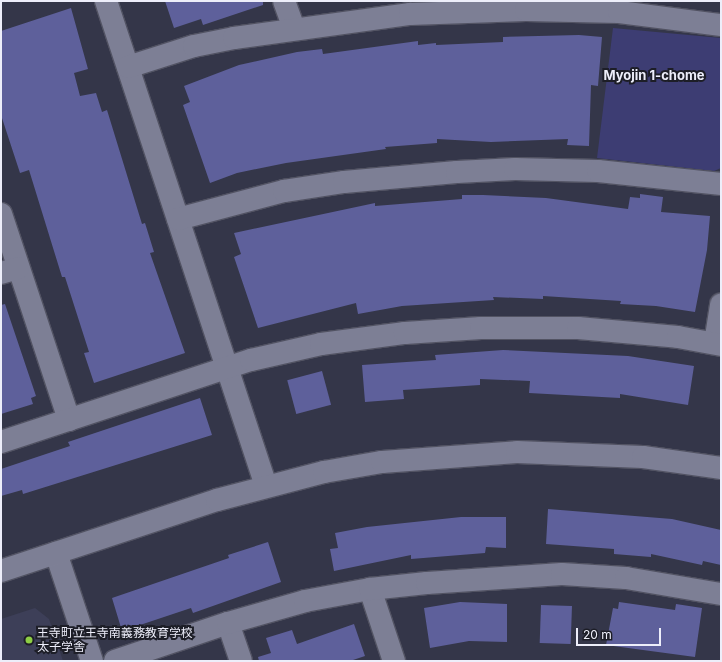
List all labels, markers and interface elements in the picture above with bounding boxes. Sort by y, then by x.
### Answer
district label: Myojin 1-chome [603,67,705,83]
scale bar [578,620,663,646]
place label: 王寺町立王寺南義務教育学校 太子学舎 [37,626,193,654]
text: 20 m [583,627,612,642]
marker: 王寺町立王寺南義務教育学校 太子学舎 [24,635,34,645]

